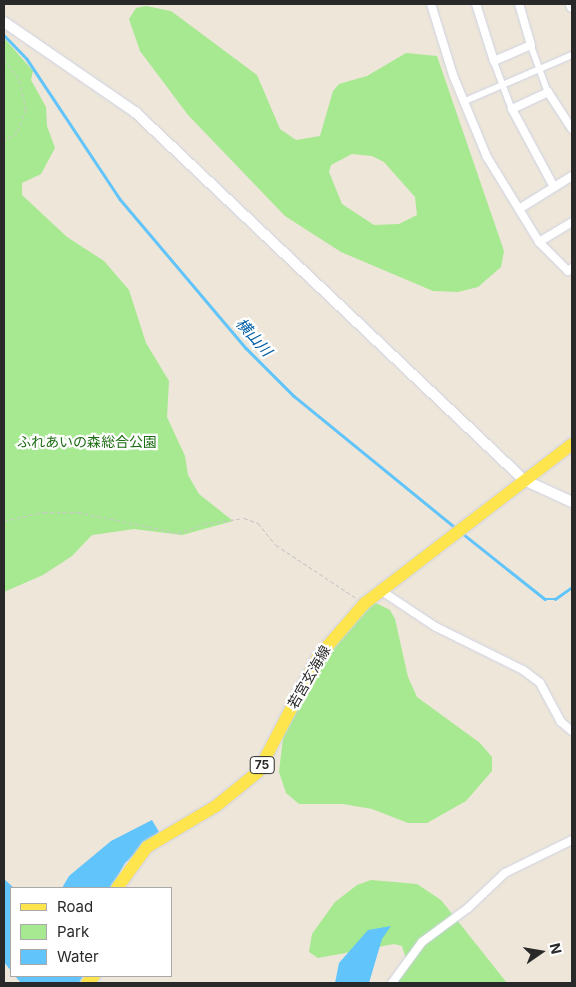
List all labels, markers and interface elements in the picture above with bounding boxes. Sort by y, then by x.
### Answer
water label: 横山川 [232,314,276,360]
park label: ふれあいの森総合公園 [17,434,157,450]
street label: 若宮玄海線 [284,642,334,712]
road number: 75 [250,756,274,774]
legend [10,887,172,977]
text: Road [57,897,93,916]
text: Park [57,922,89,941]
north arrow [516,927,566,977]
text: N [547,941,566,956]
text: Water [57,947,99,966]

